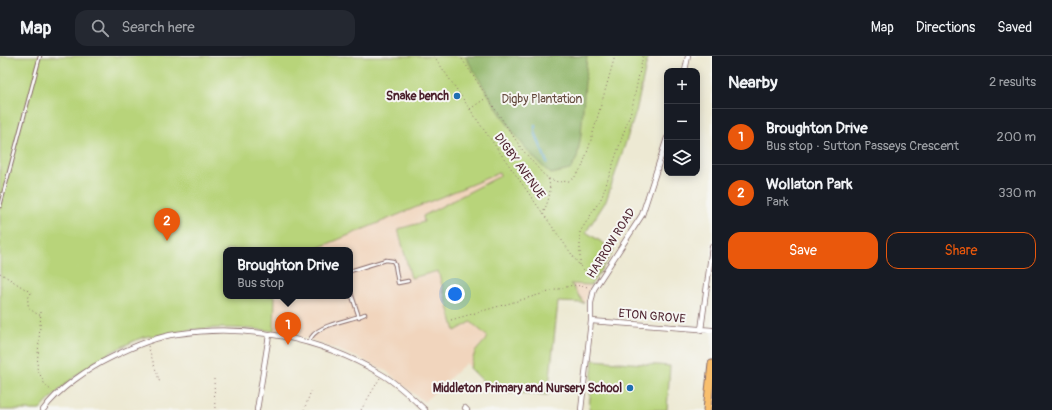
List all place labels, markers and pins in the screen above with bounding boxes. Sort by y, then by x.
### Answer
place label: Snake bench [386,89,449,104]
marker: Snake bench [452,91,462,101]
pin: 2 [154,208,180,241]
pin: 1 [275,312,301,345]
place label: Middleton Primary and Nursery School [433,381,622,396]
marker: Middleton Primary and Nursery School [625,383,635,393]

